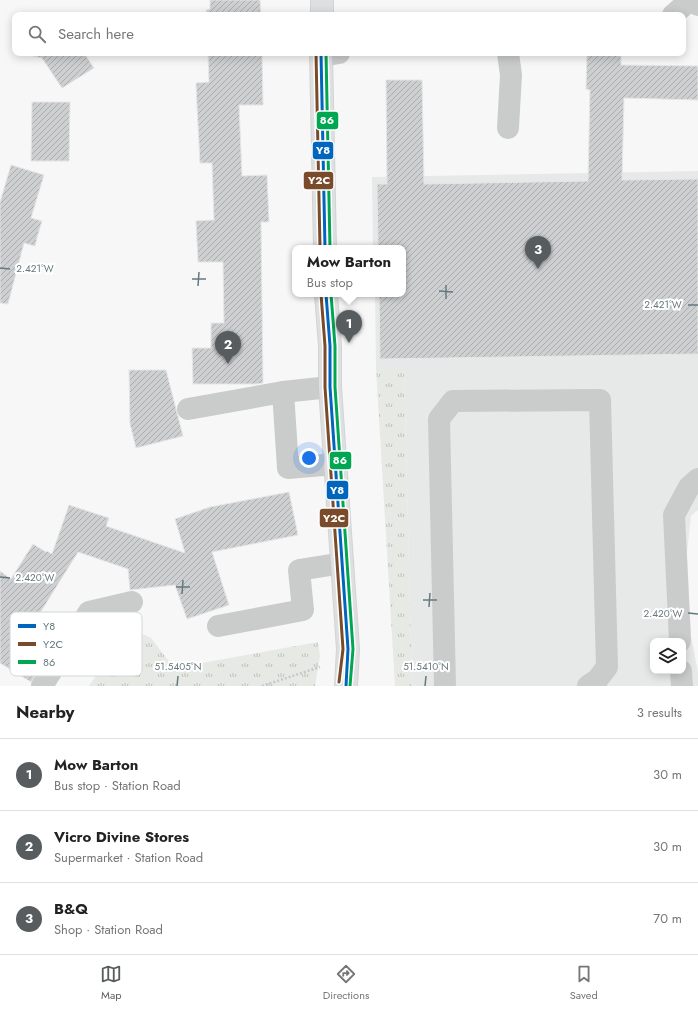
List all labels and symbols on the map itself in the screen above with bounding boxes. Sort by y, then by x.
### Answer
line badge: 86 [316,111,339,130]
text: 86 [320,112,334,128]
line badge: Y8 [312,141,334,160]
text: Y8 [315,142,330,158]
line badge: Y2C [303,171,334,190]
text: Y2C [307,172,330,188]
pin: 3 [525,236,551,269]
text: 2.421°W [16,261,54,276]
text: 2.421°W [644,297,682,312]
pin: 1 [336,310,362,343]
pin: 2 [215,331,241,364]
your location [299,448,319,468]
line badge: 86 [329,451,352,470]
text: 86 [333,452,347,468]
line badge: Y8 [326,480,349,500]
text: Y8 [329,482,344,498]
line badge: Y2C [319,508,349,528]
text: Y2C [322,510,345,526]
text: 2.420°W [16,570,55,585]
text: 2.420°W [644,606,683,621]
legend [10,612,142,676]
text: Y8 [43,618,55,634]
text: Y2C [43,636,63,652]
text: 86 [43,654,55,670]
text: 51.5405°N [155,659,201,674]
text: 51.5410°N [403,659,449,674]

